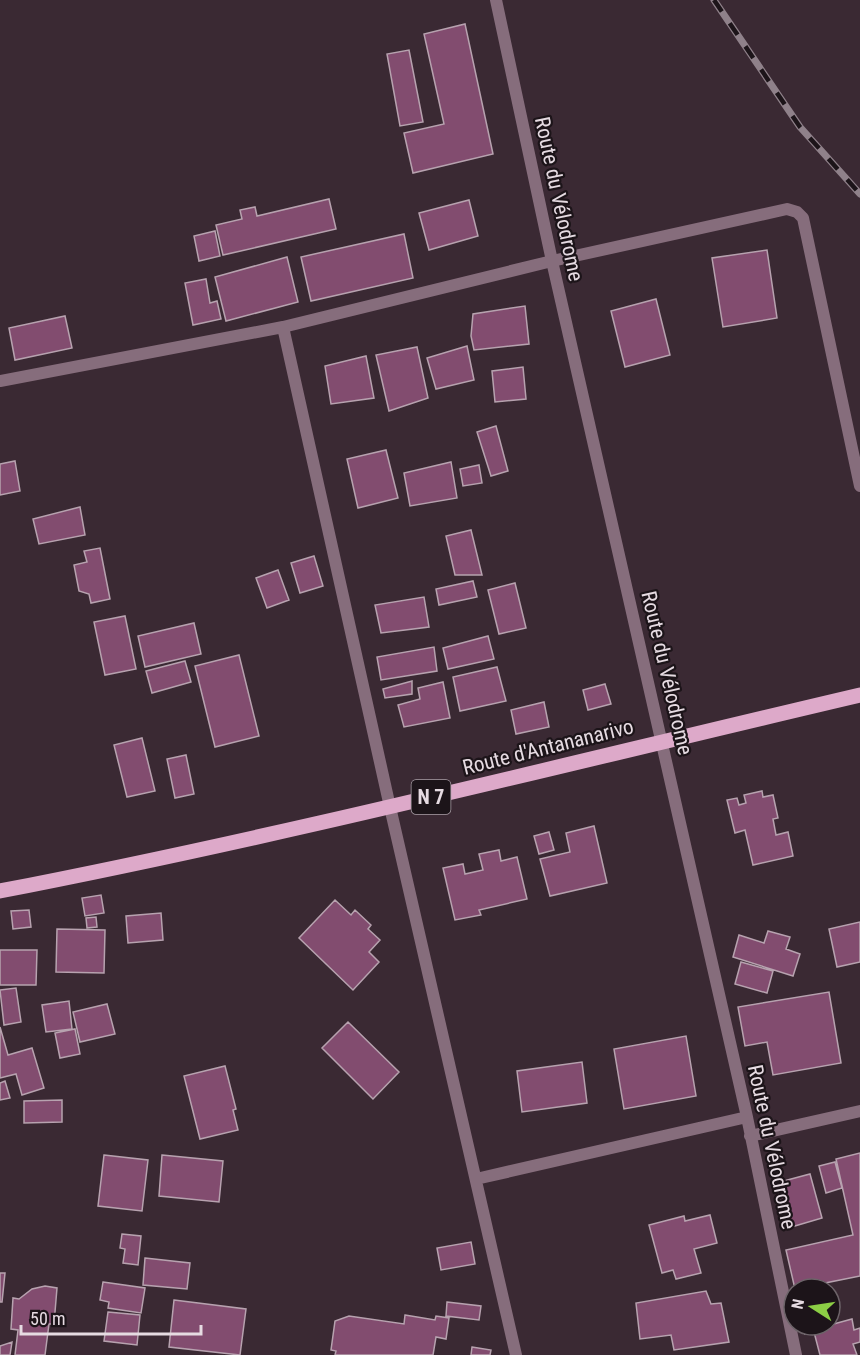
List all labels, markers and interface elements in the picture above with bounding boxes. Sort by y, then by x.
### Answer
street label: Route du Vélodrome [530,115,588,284]
street label: Route du Vélodrome [636,589,698,757]
street label: Route d'Antananarivo [460,714,636,780]
road number: N 7 [412,780,450,814]
street label: Route du Vélodrome [743,1063,801,1232]
north arrow [782,1277,842,1337]
text: N [788,1297,808,1311]
scale bar [21,1298,201,1336]
text: 50 m [30,1308,65,1329]

